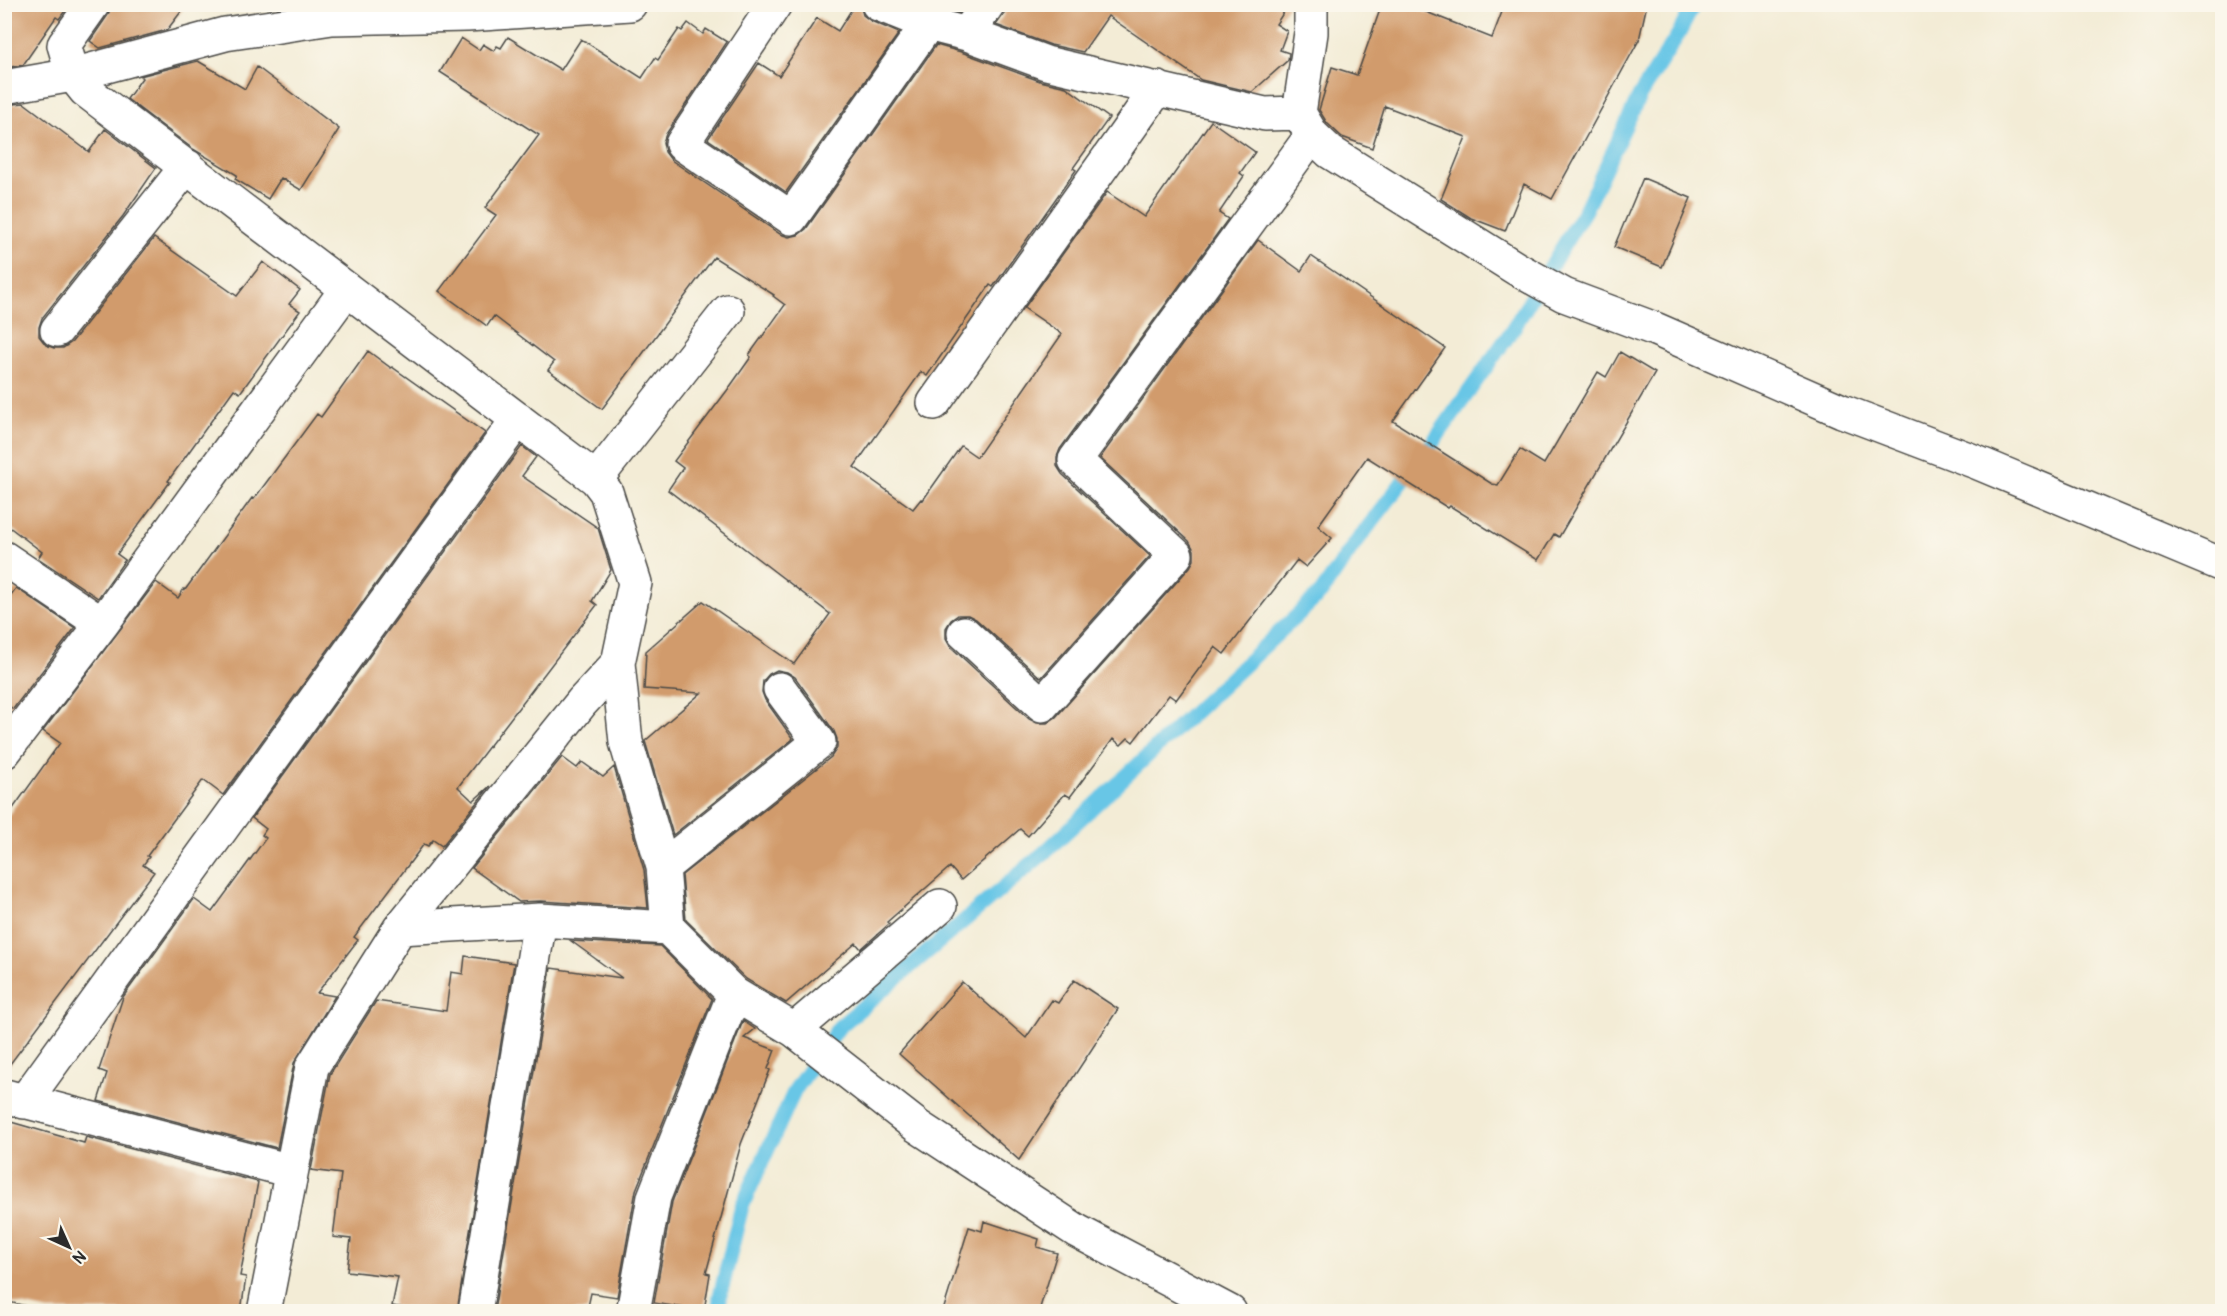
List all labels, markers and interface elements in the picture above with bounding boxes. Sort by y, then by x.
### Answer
north arrow [39,1217,99,1277]
text: N [68,1246,90,1268]

